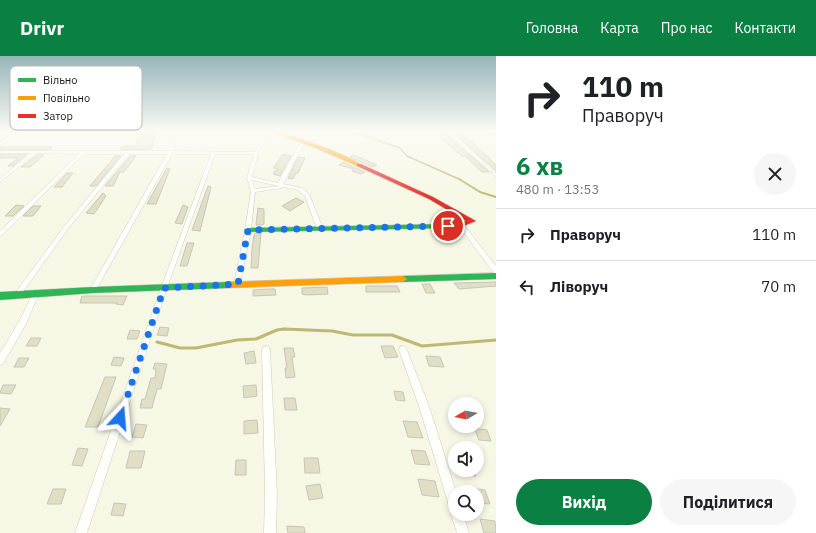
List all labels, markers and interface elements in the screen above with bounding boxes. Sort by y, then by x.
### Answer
text: Drivr [20,16,64,40]
text: Головна [526,19,578,37]
text: Карта [600,19,639,37]
text: Про нас [661,19,713,37]
text: Контакти [735,19,796,37]
legend [10,66,142,130]
text: 110 m [582,68,664,105]
icon: right [516,72,568,124]
text: Вільно [43,73,78,87]
text: Повільно [43,91,90,105]
text: Праворуч [582,104,664,127]
text: Затор [43,109,73,123]
text: 6 хв [516,150,563,182]
button: close [754,153,796,195]
text: 480 m · 13:53 [516,181,599,198]
pin [431,209,465,243]
icon: arrive [437,215,459,237]
icon: right [516,224,538,246]
text: Праворуч [550,225,621,244]
text: 110 m [752,225,796,244]
icon: left [516,276,538,298]
text: Ліворуч [550,277,608,296]
text: 70 m [761,277,796,296]
position arrow [99,397,141,439]
north arrow [448,397,484,433]
map controls [448,397,484,521]
button: sound [448,441,484,477]
button: Вихід [516,479,652,525]
button: Поділитися [660,479,796,525]
button: search [448,485,484,521]

